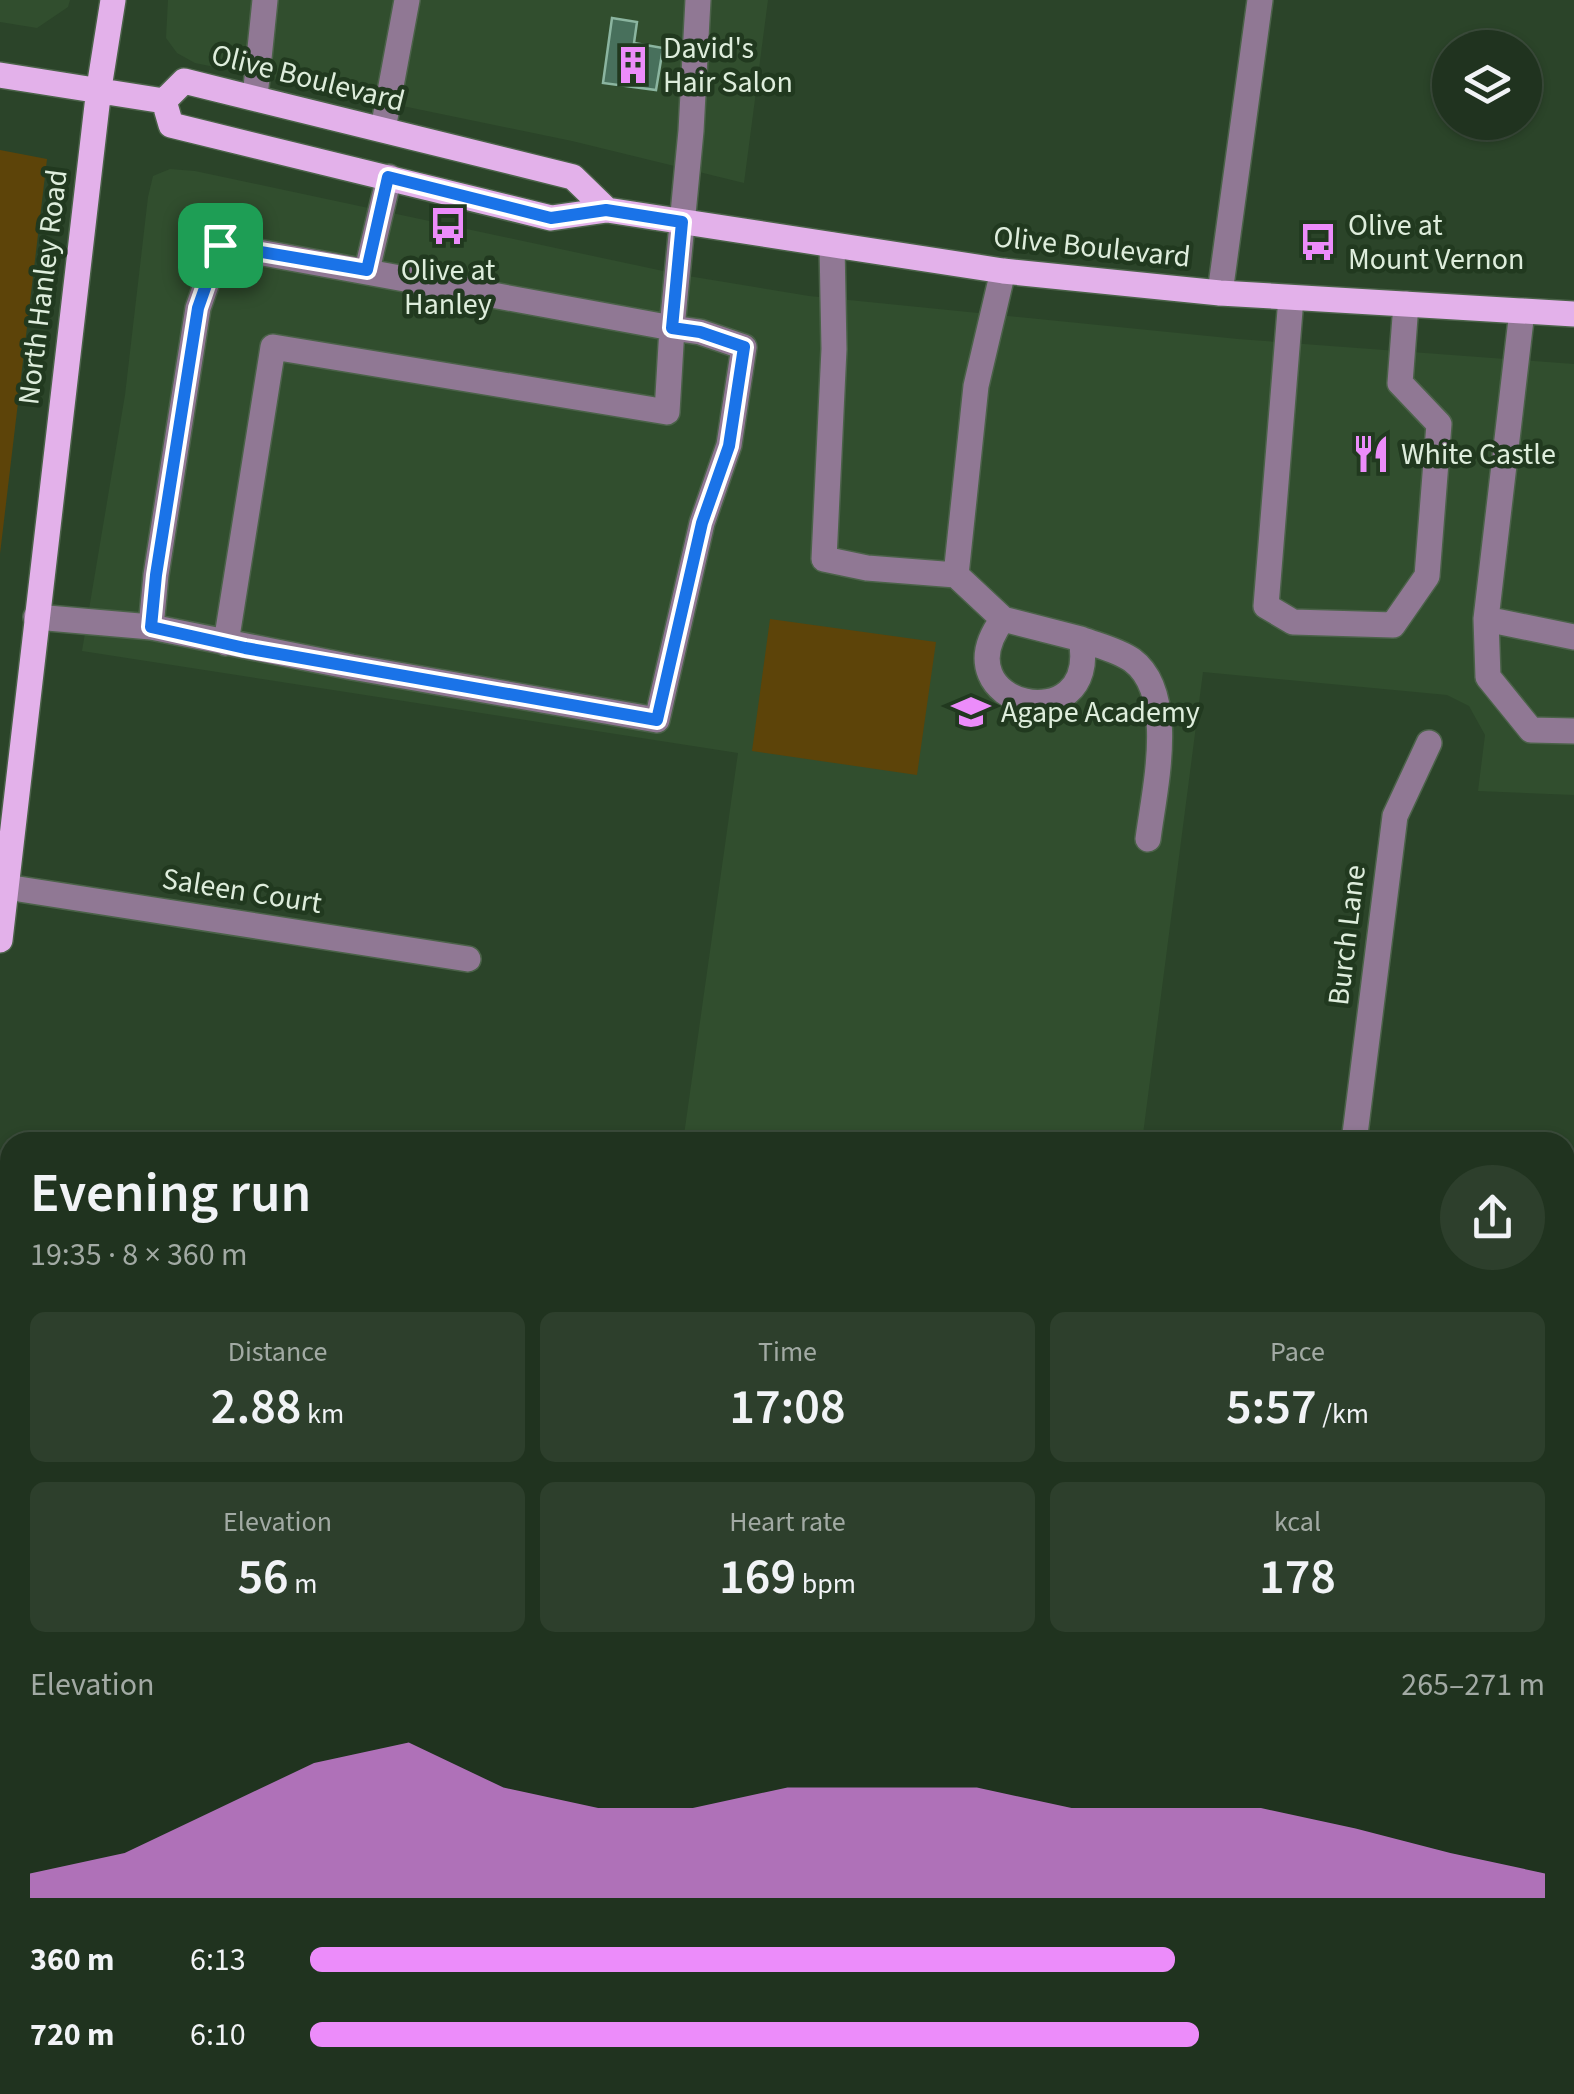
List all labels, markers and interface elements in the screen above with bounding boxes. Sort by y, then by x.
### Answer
place label: David's Hair Salon [663,27,793,104]
map controls [1432,30,1542,140]
button: layers [1432,30,1542,140]
street label: Olive Boulevard [207,33,409,123]
building icon: David's Hair Salon [612,44,654,86]
street label: North Hanley Road [7,167,79,407]
pin [178,203,263,288]
place label: Olive at Mount Vernon [1348,204,1524,281]
bus stop icon: Olive at Hanley [427,205,469,247]
street label: Olive Boulevard [991,215,1193,279]
icon: arrive [193,218,248,273]
bus stop icon: Olive at Mount Vernon [1297,221,1339,263]
place label: Olive at Hanley [401,249,495,326]
restaurant icon: White Castle [1350,433,1392,475]
place label: White Castle [1401,433,1556,476]
school or university icon: Agape Academy [950,691,992,733]
place label: Agape Academy [1001,691,1200,734]
street label: Saleen Court [159,857,325,925]
street label: Burch Lane [1317,862,1377,1008]
text: Evening run [30,1155,311,1233]
button: share [1440,1165,1545,1270]
text: 19:35 · 8 × 360 m [30,1232,248,1278]
text: Distance [228,1332,327,1372]
text: Time [758,1332,817,1372]
text: Pace [1270,1332,1325,1372]
text: 2.88 [211,1372,302,1443]
text: 17:08 [729,1372,846,1443]
text: 5:57 [1226,1372,1317,1443]
text: km [302,1394,344,1434]
text: /km [1317,1394,1369,1434]
text: Elevation [223,1502,332,1542]
text: Heart rate [729,1502,846,1542]
text: kcal [1274,1502,1321,1542]
text: 56 [237,1542,289,1613]
text: 169 [719,1542,796,1613]
text: 178 [1259,1542,1336,1613]
text: m [289,1564,318,1604]
text: bpm [796,1564,856,1604]
text: Elevation [30,1662,155,1708]
text: 265–271 m [1401,1662,1545,1708]
text: 360 m [30,1937,115,1983]
text: 6:13 [190,1937,246,1983]
text: 720 m [30,2012,115,2058]
text: 6:10 [190,2012,246,2058]

